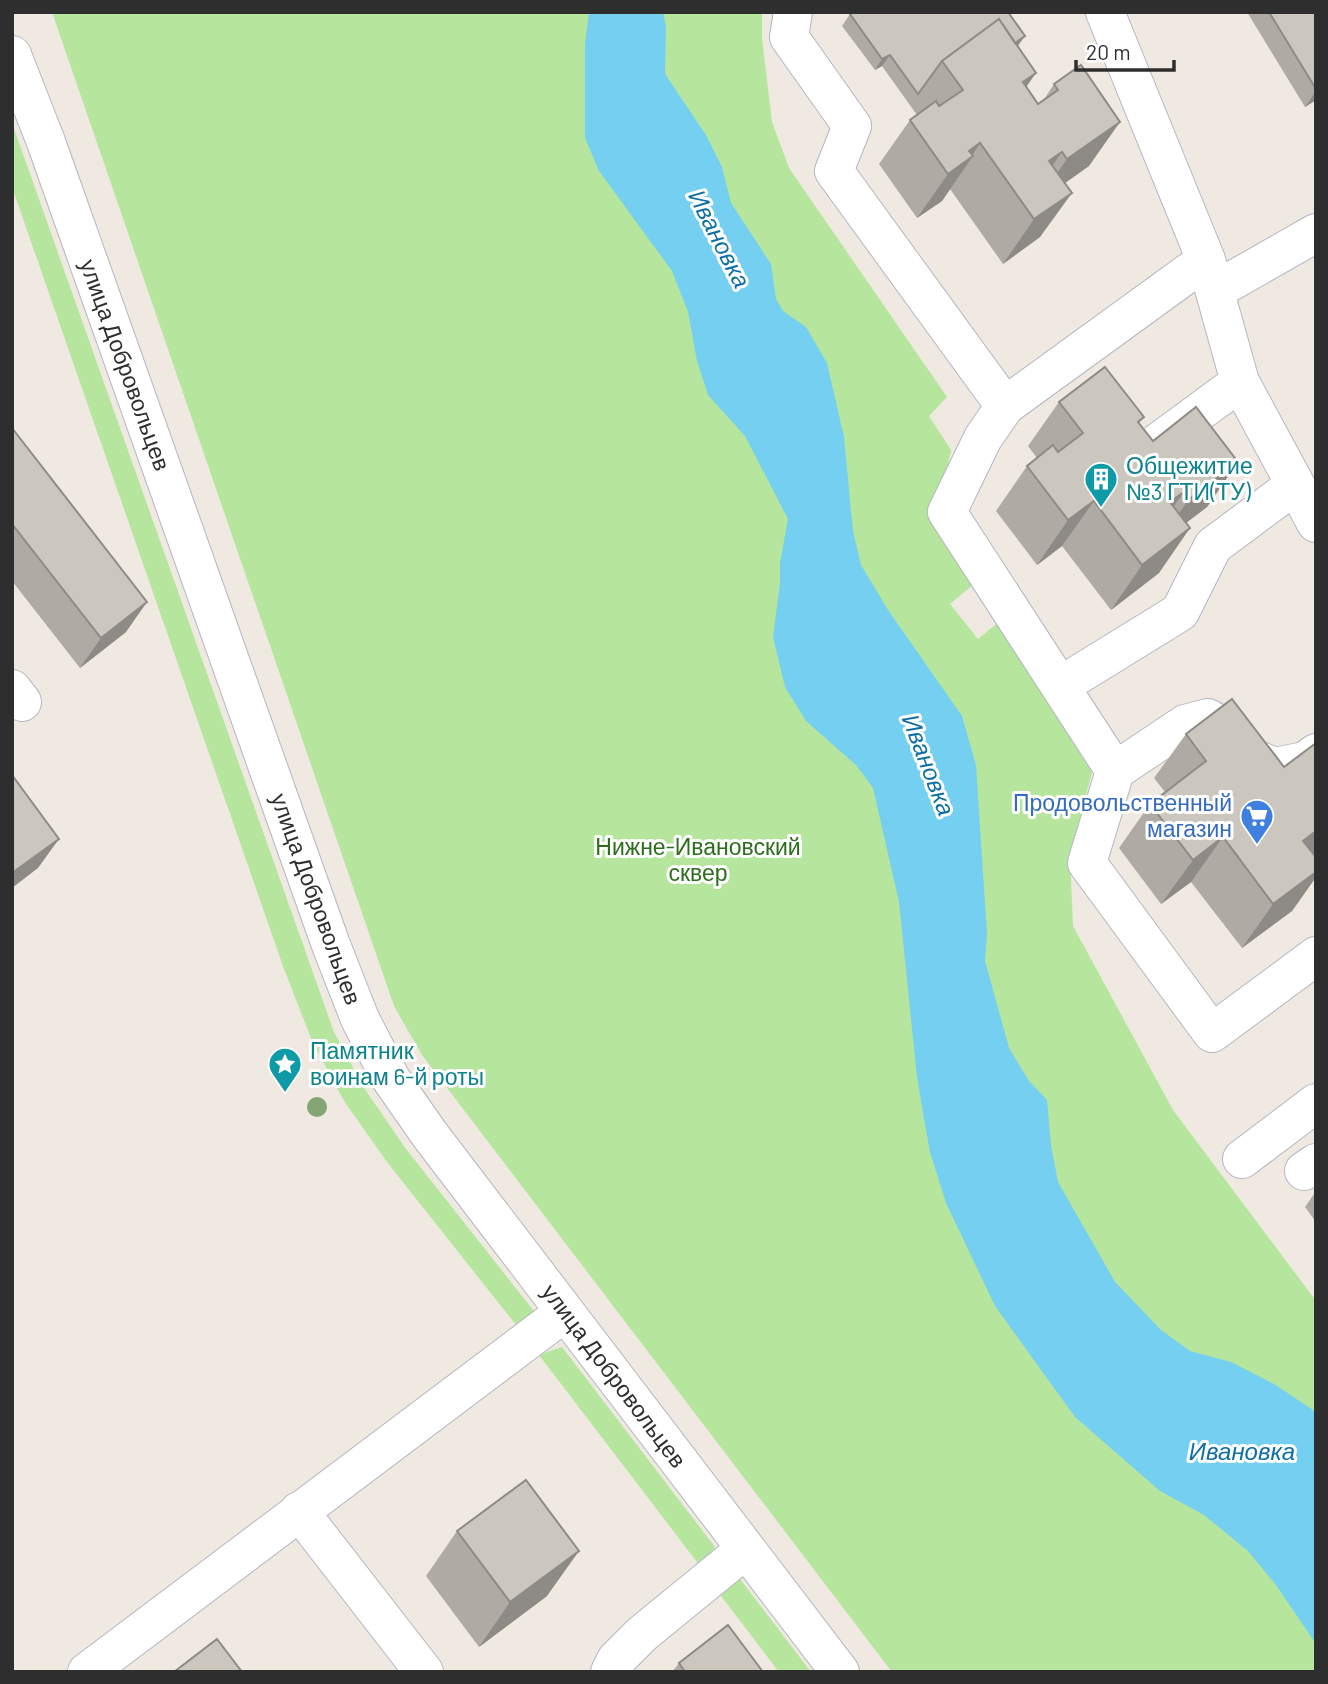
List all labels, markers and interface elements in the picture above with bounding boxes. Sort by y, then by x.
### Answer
scale bar [1076,28,1174,72]
text: 20 m [1086,39,1131,64]
water label: Ивановка [683,184,757,292]
street label: улица Добровольцев [75,255,177,474]
place label: Общежитие №3 ГТИ(ТУ) [1126,451,1253,505]
building icon: Общежитие №3 ГТИ(ТУ) [1082,460,1120,509]
water label: Ивановка [897,710,962,819]
place label: Продовольственный магазин [1013,788,1232,842]
street label: улица Добровольцев [266,789,368,1008]
supermarket icon: Продовольственный магазин [1238,797,1276,846]
park label: Нижне-Ивановский сквер [595,832,801,886]
place label: Памятник воинам 6-й роты [310,1036,484,1090]
place icon: Памятник воинам 6-й роты [266,1045,304,1094]
street label: улица Добровольцев [537,1278,693,1473]
water label: Ивановка [1189,1436,1295,1465]

